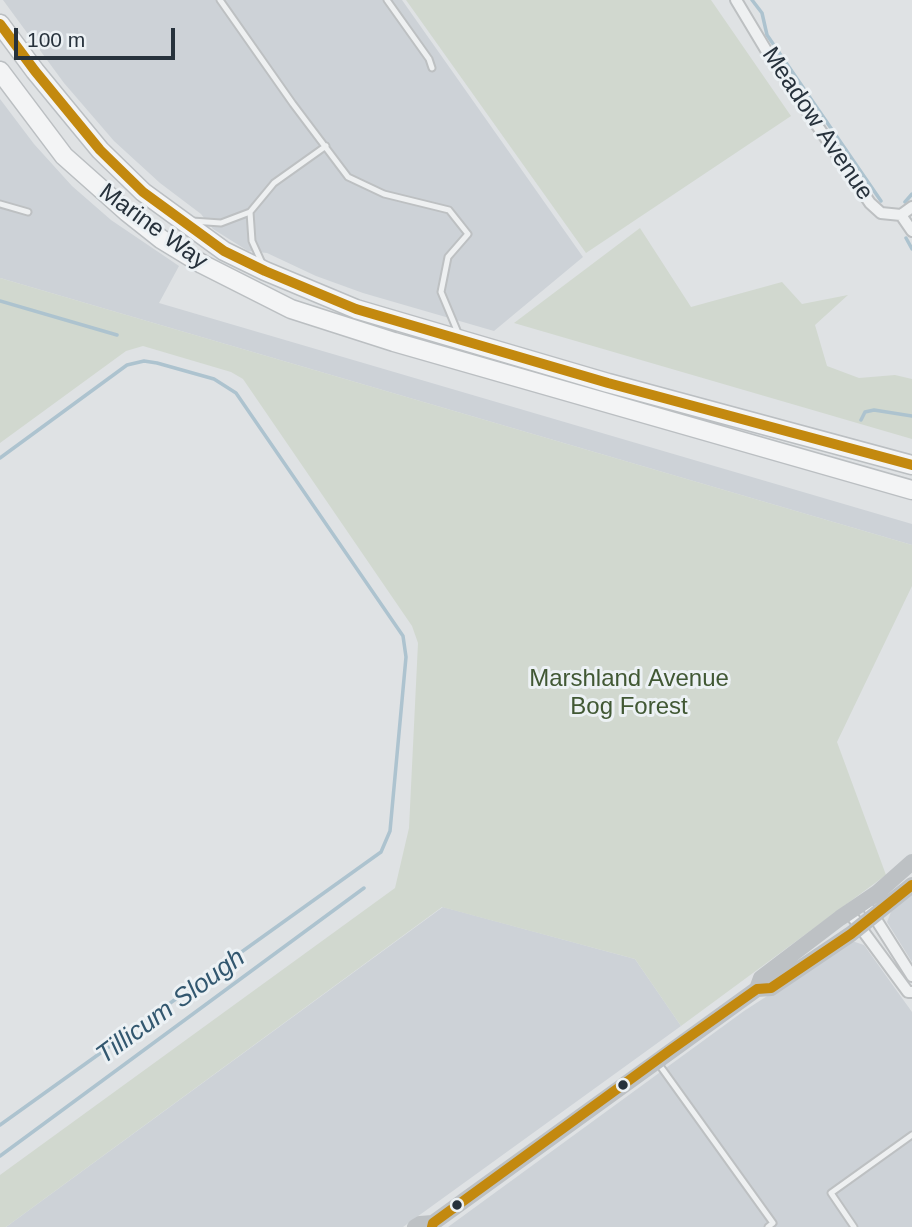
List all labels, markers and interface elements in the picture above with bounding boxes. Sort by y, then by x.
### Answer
scale bar [18,14,178,58]
text: 100 m [27,28,85,51]
street label: Meadow Avenue [755,42,879,206]
street label: Marine Way [93,178,213,276]
park label: Marshland Avenue Bog Forest [529,665,729,721]
water label: Tillicum Slough [91,943,251,1071]
unlabelled marker [616,1078,630,1092]
unlabelled marker [450,1198,464,1212]

